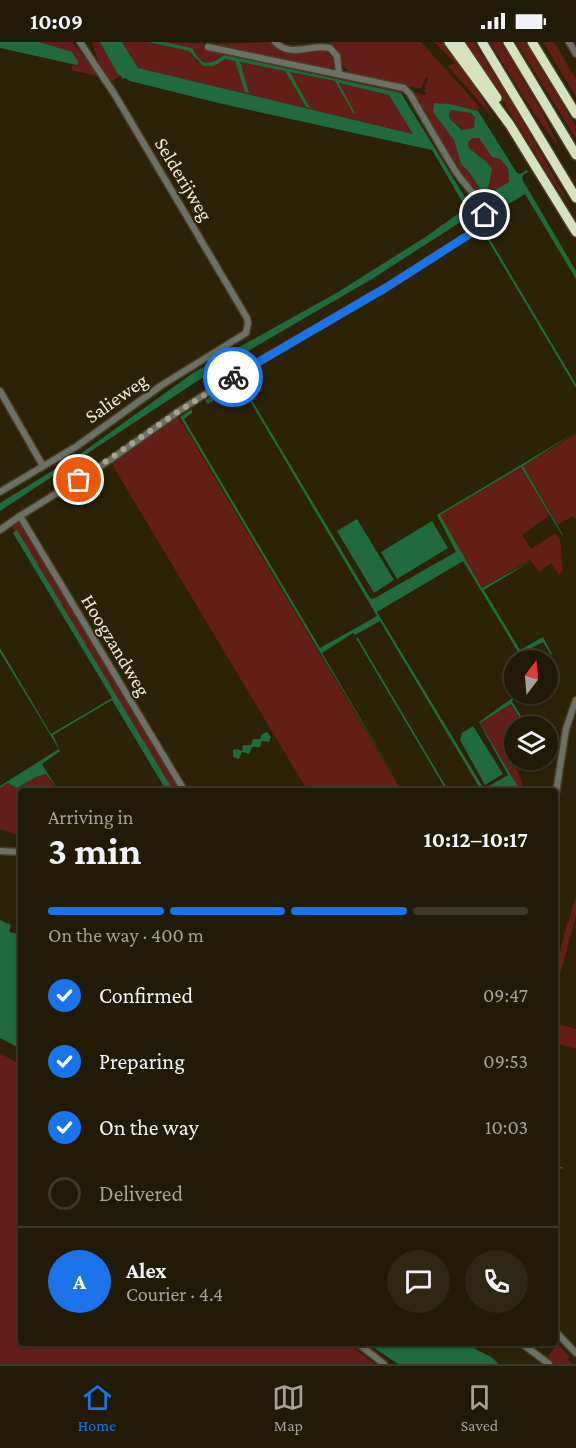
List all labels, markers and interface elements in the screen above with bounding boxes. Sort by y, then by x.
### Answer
text: 10:09 [30,9,83,34]
street label: Selderijweg [150,133,218,225]
pin [459,189,510,240]
icon: home [468,198,501,231]
courier [203,347,263,407]
icon: bike [217,361,250,394]
street label: Salieweg [81,368,152,428]
pin [53,454,104,505]
icon: bag [62,463,95,496]
street label: Hoogzandweg [76,590,155,701]
north arrow [504,650,558,704]
map controls [504,650,558,770]
button: layers [504,716,558,770]
text: Arriving in [48,806,133,828]
text: 10:12–10:17 [424,827,528,852]
text: 3 min [48,829,141,872]
text: On the way · 400 m [48,924,204,946]
icon: check [48,979,81,1012]
text: Confirmed [99,983,193,1008]
text: 09:47 [483,984,528,1006]
icon: check [48,1045,81,1078]
text: Preparing [99,1049,185,1074]
text: 09:53 [483,1050,528,1072]
icon: check [48,1111,81,1144]
text: On the way [99,1115,199,1140]
text: 10:03 [485,1116,528,1138]
text: Delivered [99,1181,183,1206]
button: chat [387,1250,450,1313]
button: phone [465,1250,528,1313]
text: Alex [126,1258,167,1283]
text: A [73,1269,86,1294]
text: Courier · 4.4 [126,1283,223,1305]
tab: Home [78,1381,116,1434]
tab: Map [272,1381,305,1434]
tab: Saved [461,1381,498,1434]

